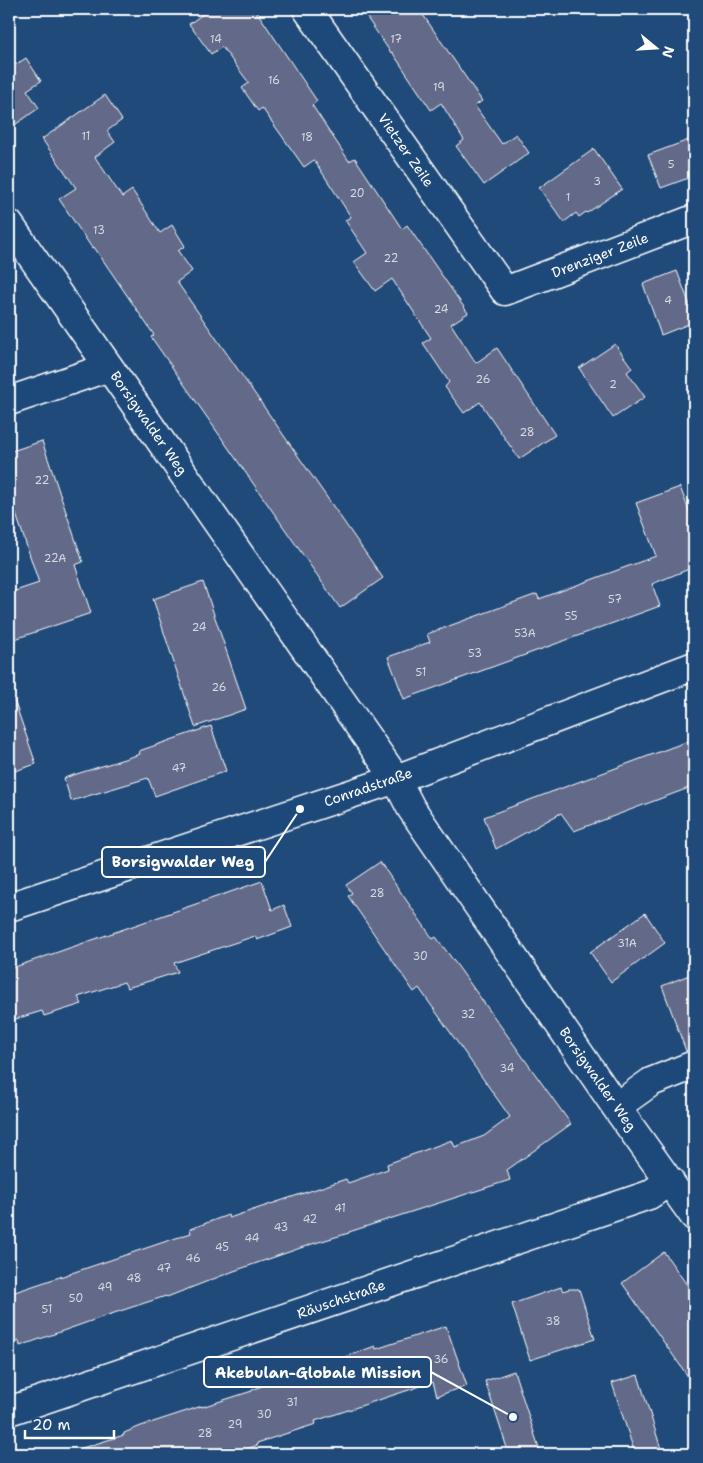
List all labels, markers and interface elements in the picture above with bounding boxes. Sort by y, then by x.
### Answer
north arrow [630,22,680,72]
house number: 14 [210,32,222,47]
house number: 17 [390,32,402,47]
text: N [658,44,679,60]
house number: 16 [268,73,280,88]
house number: 19 [433,80,445,95]
street label: Vietzer Zeile [374,110,438,190]
house number: 11 [82,129,90,144]
house number: 18 [301,130,313,145]
house number: 5 [668,157,675,172]
house number: 3 [593,174,601,189]
house number: 20 [349,186,365,201]
house number: 1 [566,190,570,205]
house number: 13 [93,223,105,238]
street label: Drenziger Zeile [549,228,651,282]
house number: 22 [384,251,398,266]
house number: 4 [664,293,672,308]
house number: 24 [434,302,449,317]
street label: Borsigwalder Weg [106,367,192,479]
house number: 26 [476,372,490,387]
house number: 2 [609,377,617,392]
house number: 28 [519,425,535,440]
house number: 22 [35,473,49,488]
house number: 22A [44,551,66,566]
house number: 57 [608,592,622,607]
house number: 55 [564,609,578,624]
house number: 24 [192,620,207,635]
house number: 53A [514,626,536,641]
house number: 53 [468,646,482,661]
house number: 51 [416,665,426,680]
house number: 26 [212,680,226,695]
house number: 47 [172,761,187,776]
street label: Conradstraße [321,763,415,811]
callout: Borsigwalder Weg [102,847,265,877]
text: Borsigwalder Weg [112,852,254,872]
house number: 28 [369,886,385,901]
house number: 31A [617,936,637,951]
house number: 30 [412,949,428,964]
house number: 32 [461,1007,475,1022]
street label: Borsigwalder Weg [555,1023,641,1135]
house number: 34 [500,1061,515,1076]
house number: 41 [334,1201,346,1216]
house number: 42 [303,1212,317,1227]
house number: 43 [274,1220,288,1235]
house number: 44 [244,1231,260,1246]
house number: 45 [215,1240,229,1255]
house number: 46 [185,1251,201,1266]
house number: 47 [157,1261,172,1276]
house number: 48 [126,1271,142,1286]
street label: Räuschstraße [295,1275,388,1323]
house number: 49 [98,1280,112,1295]
house number: 50 [69,1291,83,1306]
house number: 51 [42,1302,52,1317]
house number: 38 [545,1314,561,1329]
house number: 36 [433,1352,449,1367]
callout: Akebulan-Globale Mission [204,1357,431,1387]
text: Akebulan-Globale Mission [215,1363,421,1383]
house number: 31 [286,1395,298,1410]
house number: 30 [256,1407,272,1422]
scale bar [25,1408,114,1440]
text: 20 m [32,1415,71,1435]
house number: 29 [228,1417,242,1432]
house number: 28 [197,1426,213,1441]

